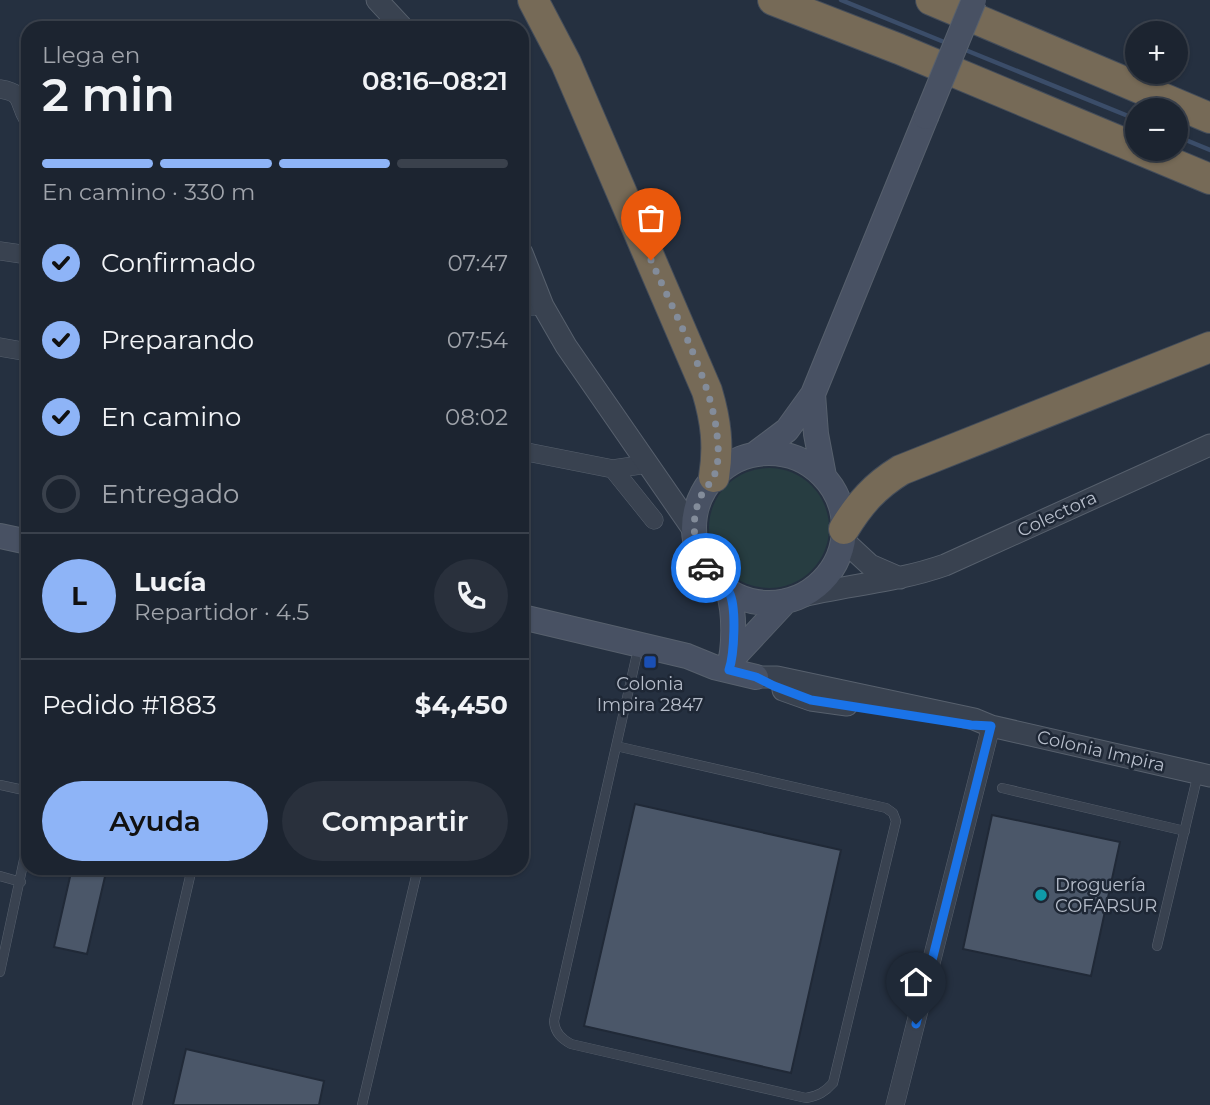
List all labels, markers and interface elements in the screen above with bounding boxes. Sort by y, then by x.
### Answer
map controls [1125,21,1188,161]
button: + [1125,21,1188,84]
text: Llega en [42,41,140,69]
text: 08:16–08:21 [362,65,508,97]
text: 2 min [42,66,175,123]
button: − [1125,98,1188,161]
text: En camino · 330 m [42,178,255,206]
pin [621,188,681,260]
icon: bag [632,199,670,237]
icon: check [42,244,80,282]
text: Confirmado [101,247,256,279]
text: 07:47 [447,249,508,277]
icon: check [42,321,80,359]
text: Preparando [101,324,254,356]
text: 07:54 [447,326,508,354]
icon: check [42,398,80,436]
text: En camino [101,401,241,433]
text: 08:02 [445,403,508,431]
text: Entregado [101,478,239,510]
street label: Colectora [1014,486,1100,542]
courier [671,533,741,603]
icon: car [687,549,725,587]
button: phone [434,559,508,633]
text: Lucía [134,566,207,598]
text: L [71,580,87,612]
text: Repartidor · 4.5 [134,598,309,626]
marker: Colonia Impira 2847 [642,654,658,670]
place label: Colonia Impira 2847 [597,673,703,716]
text: Pedido #1883 [42,689,217,721]
text: $4,450 [415,689,508,721]
street label: Colonia Impira [1035,726,1167,776]
button: Ayuda [42,781,268,861]
button: Compartir [282,781,508,861]
place label: Droguería COFARSUR [1055,874,1157,917]
marker: Droguería COFARSUR [1033,887,1049,903]
pin [886,952,946,1024]
icon: home [897,963,935,1001]

